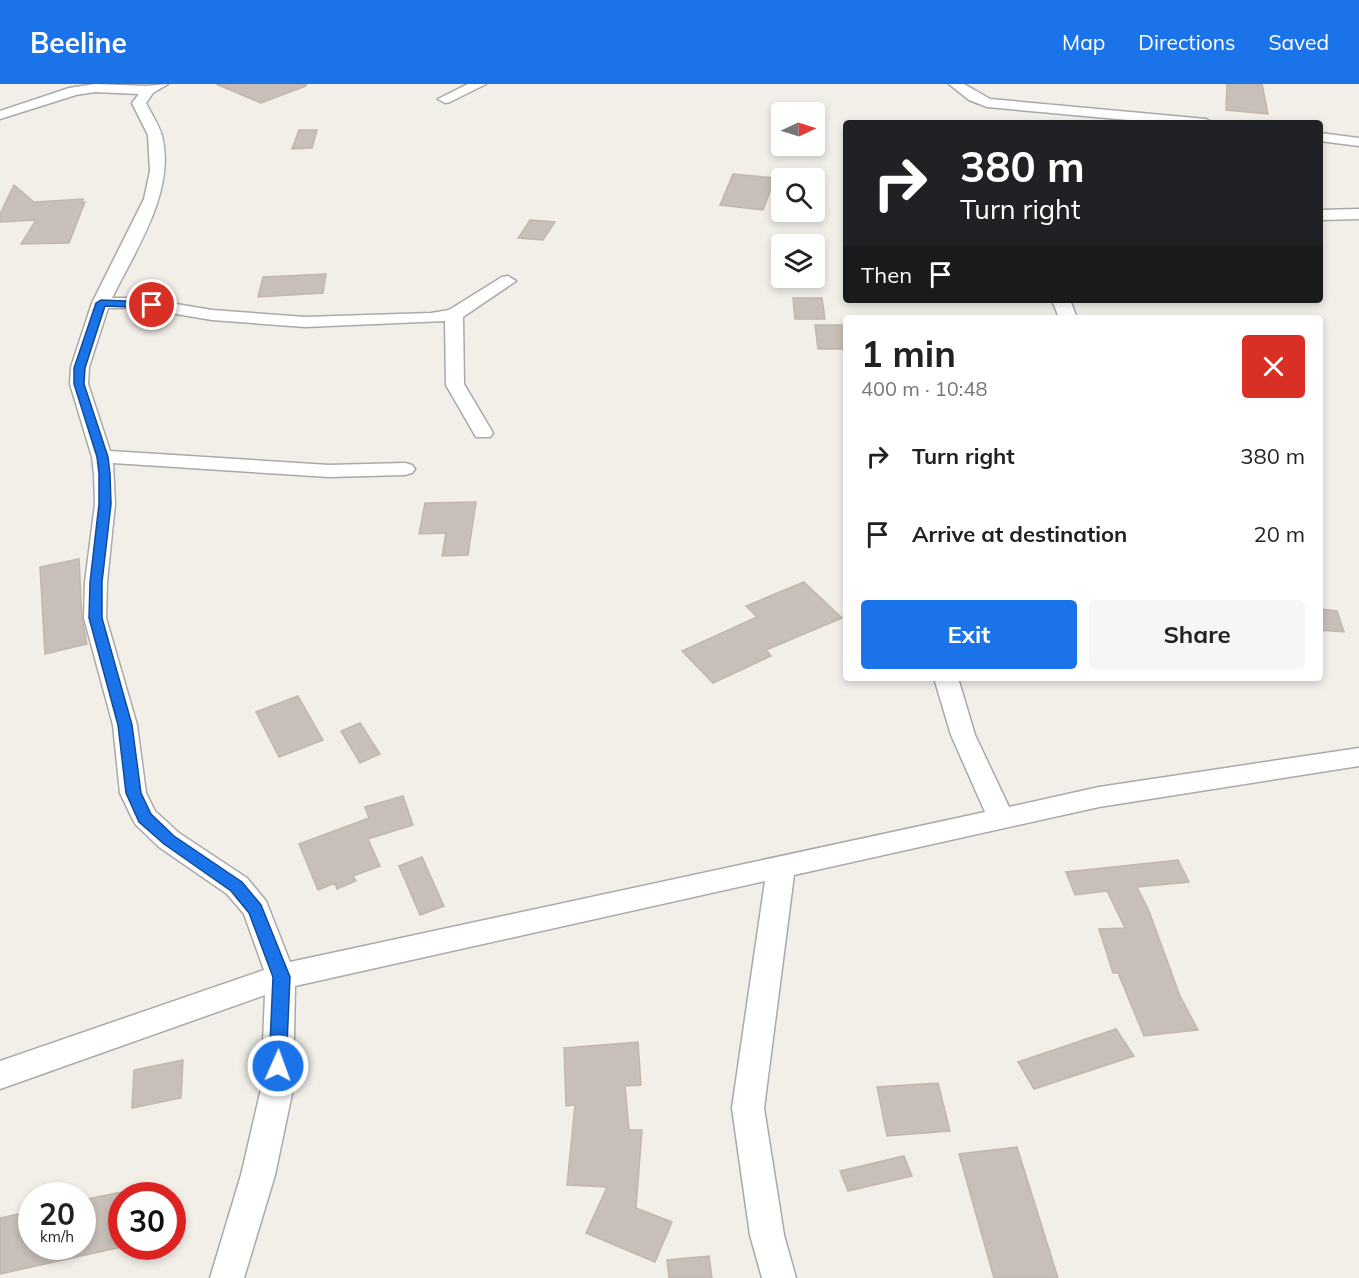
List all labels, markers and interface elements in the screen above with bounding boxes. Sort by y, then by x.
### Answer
text: Beeline [30,25,127,60]
text: Map [1062,29,1105,55]
text: Directions [1138,29,1235,55]
text: Saved [1268,29,1329,55]
north arrow [771,102,825,156]
map controls [771,102,825,288]
text: 380 m [960,140,1085,193]
icon: right [861,144,939,222]
button: search [771,168,825,222]
text: Turn right [960,192,1080,226]
button: layers [771,234,825,288]
icon: arrive [924,258,957,291]
text: Then [861,261,912,289]
pin [126,279,177,330]
icon: arrive [135,288,168,321]
text: 1 min [861,331,956,376]
button: close [1242,335,1305,398]
text: 400 m · 10:48 [861,376,987,401]
icon: right [861,440,894,473]
text: Turn right [912,442,1015,470]
text: 380 m [1240,442,1305,470]
icon: arrive [861,518,894,551]
text: Arrive at destination [912,520,1127,548]
text: 20 m [1254,520,1305,548]
button: Exit [861,600,1077,669]
button: Share [1089,600,1305,669]
position arrow [246,1034,310,1098]
speed limit sign: 30 [108,1182,186,1260]
text: 20 [39,1195,75,1233]
text: km/h [40,1227,74,1246]

